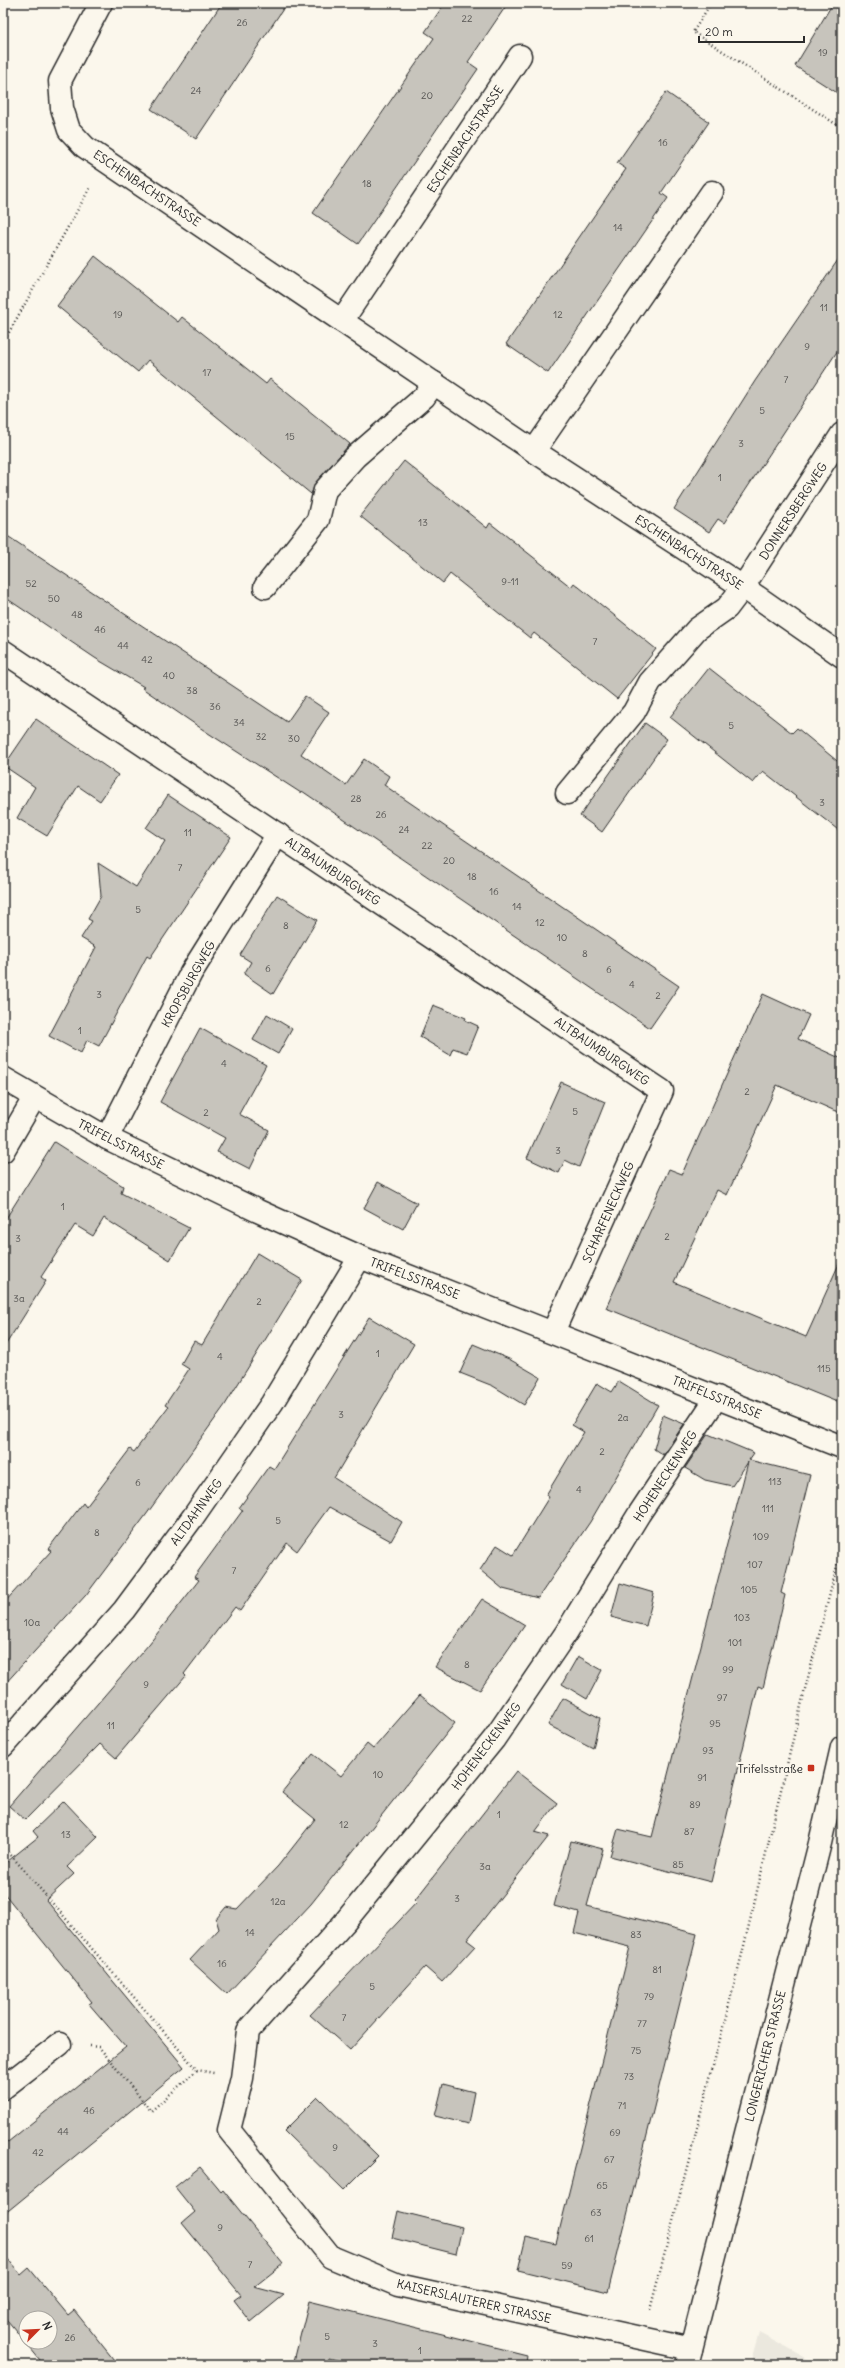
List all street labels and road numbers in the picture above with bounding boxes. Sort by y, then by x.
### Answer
street label: ESCHENBACHSTRASSE [424,83,506,195]
street label: ESCHENBACHSTRASSE [91,147,203,229]
street label: DONNERSBERGWEG [756,459,830,563]
street label: ESCHENBACHSTRASSE [632,511,746,593]
street label: ALTBAUMBURGWEG [283,834,384,909]
street label: KROPSBURGWEG [158,938,218,1030]
street label: ALTBAUMBURGWEG [552,1014,653,1089]
street label: TRIFELSSTRASSE [75,1116,167,1172]
street label: SCHARFENECKWEG [579,1159,637,1265]
street label: TRIFELSSTRASSE [368,1254,462,1302]
street label: TRIFELSSTRASSE [670,1372,764,1422]
street label: HOHENECKENWEG [630,1427,700,1524]
street label: ALTDAHNWEG [167,1475,225,1548]
street label: HOHENECKENWEG [448,1699,524,1793]
street label: LONGERICHER STRASSE [741,1989,789,2123]
street label: KAISERSLAUTERER STRASSE [395,2276,553,2326]

